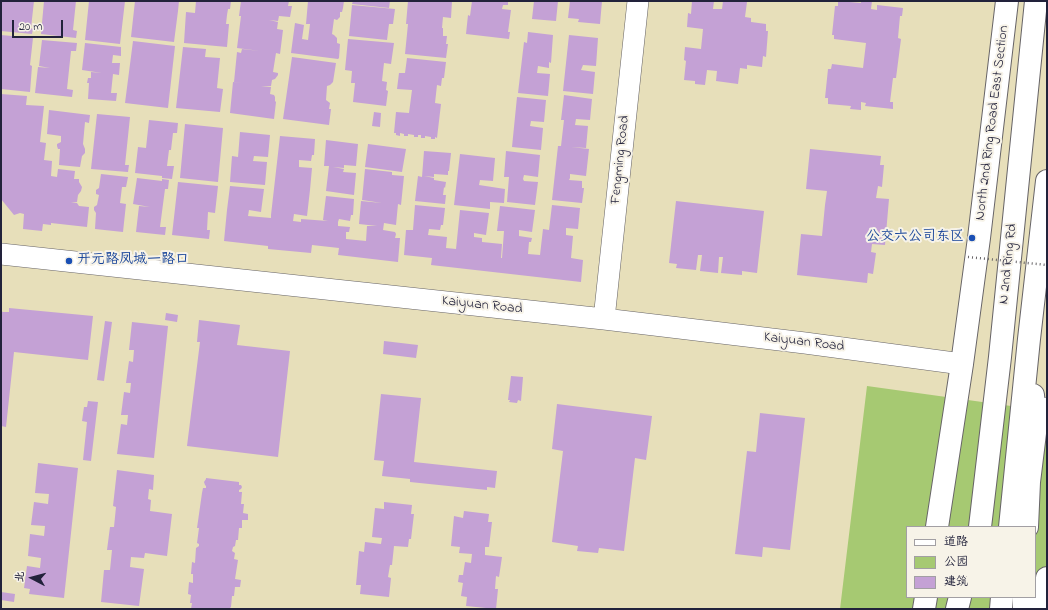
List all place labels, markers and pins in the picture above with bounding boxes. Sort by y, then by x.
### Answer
place label: 公交六公司东区 [866,230,964,246]
marker: 公交六公司东区 [967,233,977,243]
place label: 开元路凤城一路口 [77,253,189,269]
marker: 开元路凤城一路口 [64,256,74,266]

